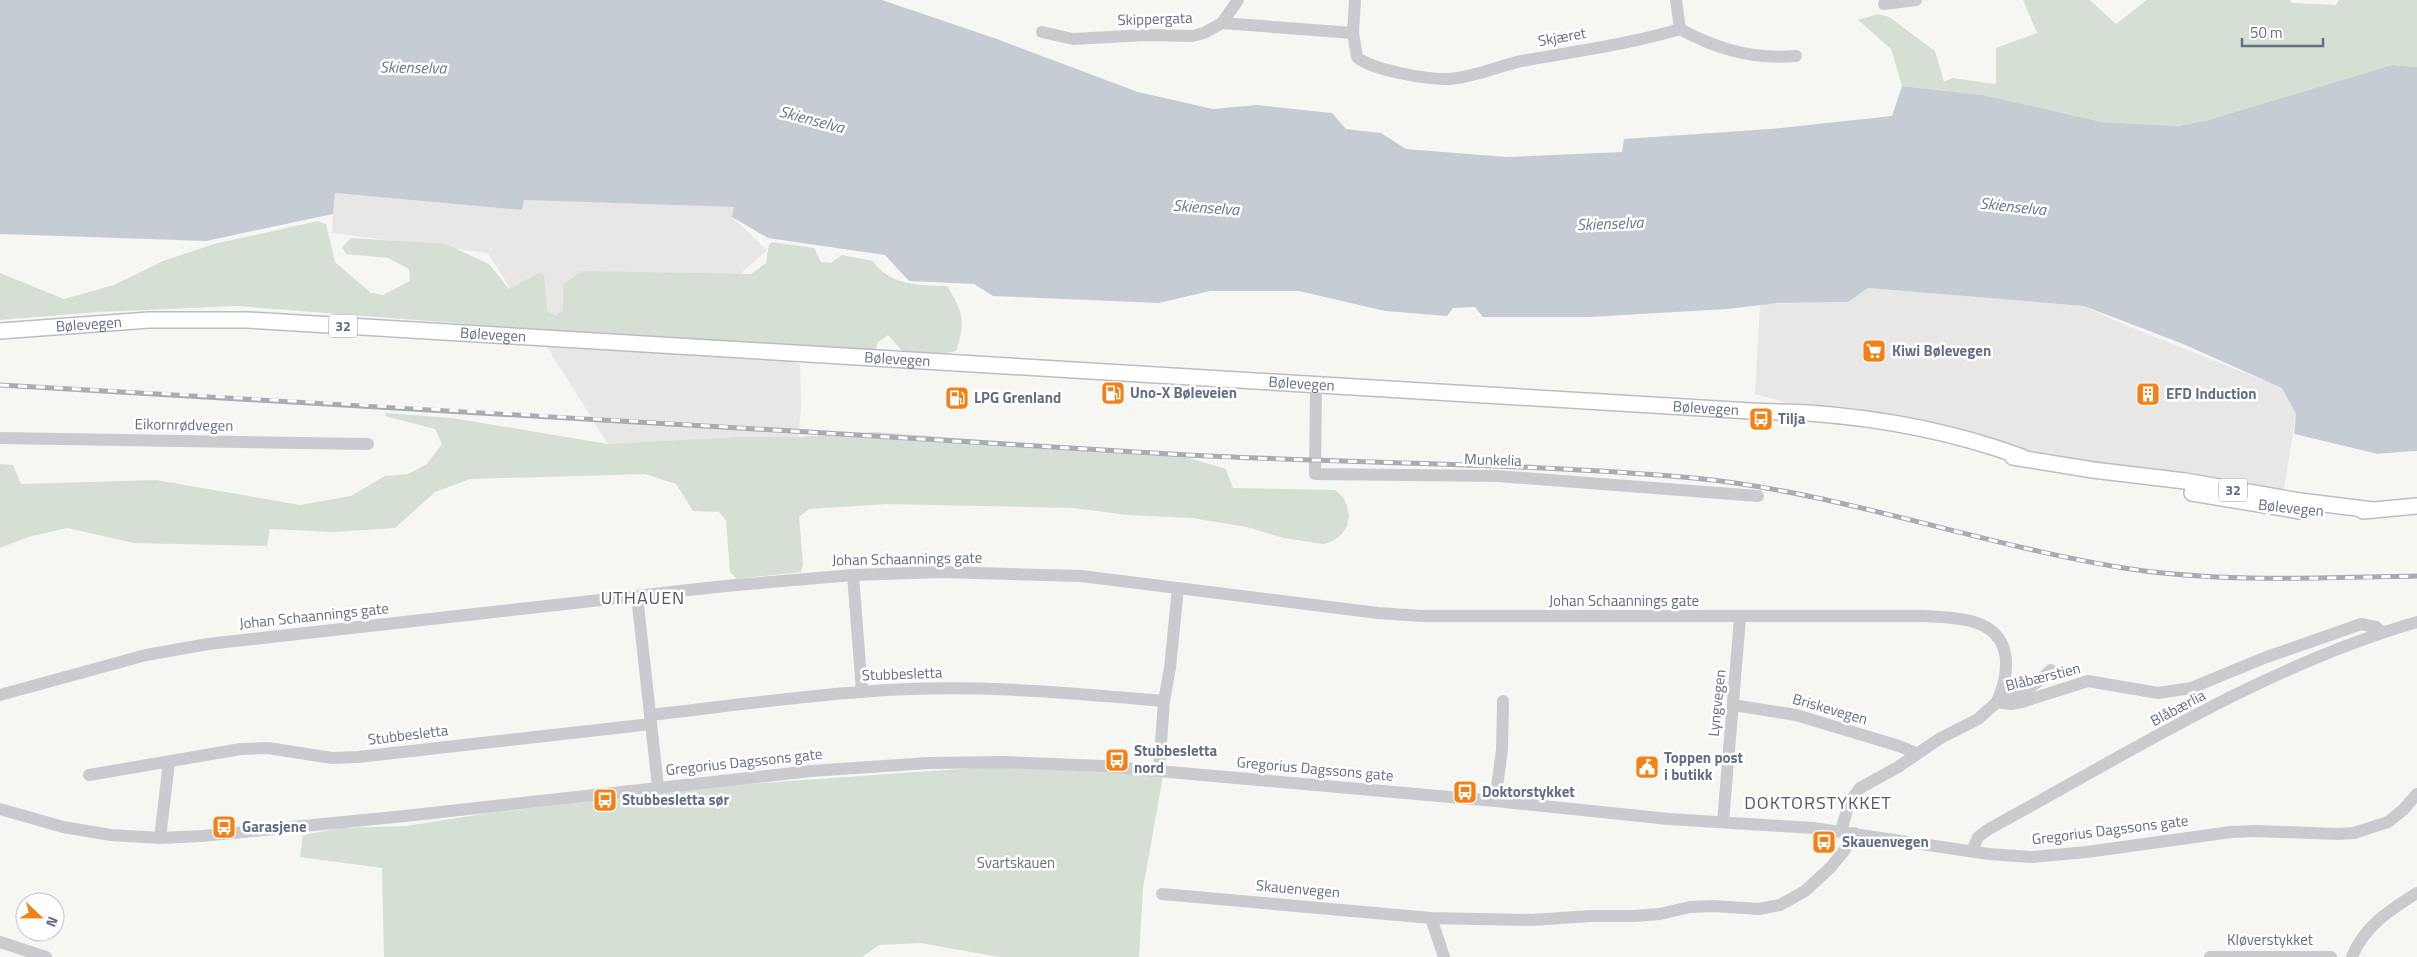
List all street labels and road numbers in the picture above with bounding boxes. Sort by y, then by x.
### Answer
street label: Skippergata [1117,6,1193,31]
street label: Skjæret [1536,21,1589,52]
street label: Bølevegen [55,310,123,338]
road number: 32 [329,314,357,338]
street label: Bølevegen [459,321,527,348]
street label: Bølevegen [864,345,931,372]
street label: Bølevegen [1268,370,1335,397]
street label: Bølevegen [1672,394,1740,421]
street label: Eikornrødvegen [134,412,234,437]
street label: Munkelia [1464,447,1523,472]
road number: 32 [2219,478,2247,502]
street label: Bølevegen [2257,493,2325,522]
street label: Johan Schaannings gate [832,546,982,571]
street label: Johan Schaannings gate [1549,589,1699,612]
street label: Johan Schaannings gate [238,596,390,635]
street label: Blåbærstien [2003,656,2083,697]
street label: Stubbesletta [861,661,943,686]
street label: Lyngvegen [1702,668,1731,738]
street label: Blåbærlia [2146,683,2210,732]
street label: Briskevegen [1790,687,1870,730]
street label: Stubbesletta [367,718,450,751]
street label: Gregorius Dagssons gate [664,742,823,781]
street label: Gregorius Dagssons gate [1236,750,1394,787]
street label: Gregorius Dagssons gate [2030,808,2189,851]
street label: Skauenvegen [1255,873,1341,904]
street label: Kløverstykket [2227,928,2314,951]

